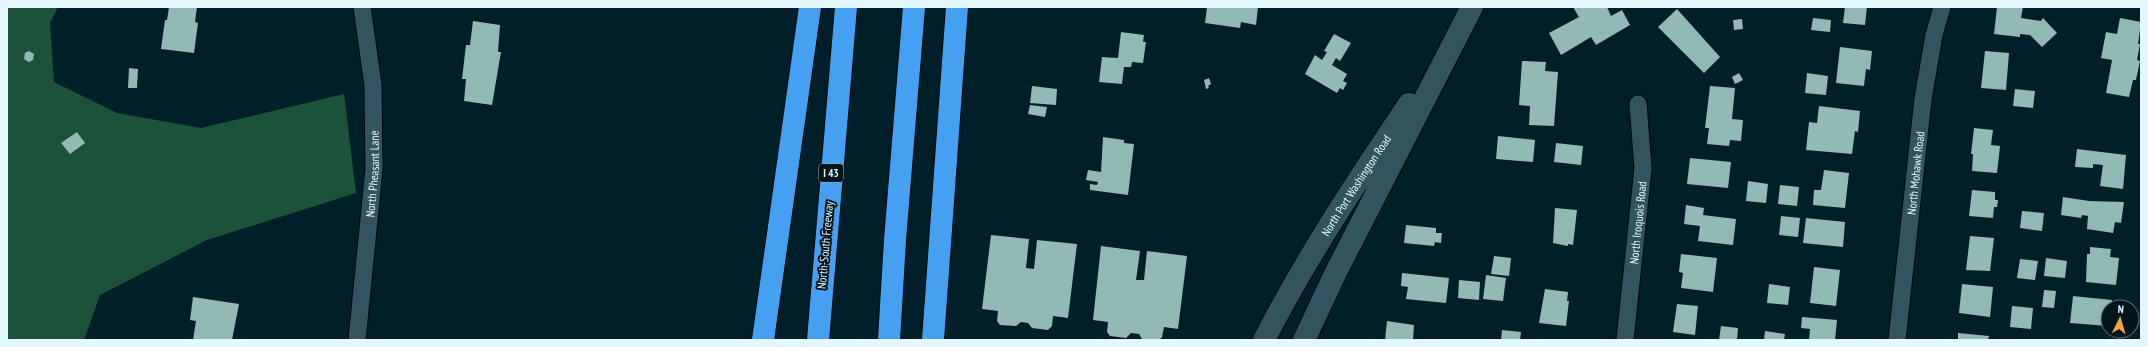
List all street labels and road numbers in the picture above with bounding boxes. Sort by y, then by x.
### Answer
street label: North Pheasant Lane [362,130,382,218]
street label: North Mohawk Road [1903,130,1927,215]
street label: North Port Washington Road [1317,132,1394,239]
road number: I 43 [819,164,843,182]
street label: North Iroquois Road [1626,181,1649,265]
street label: North-South Freeway [814,200,836,290]

